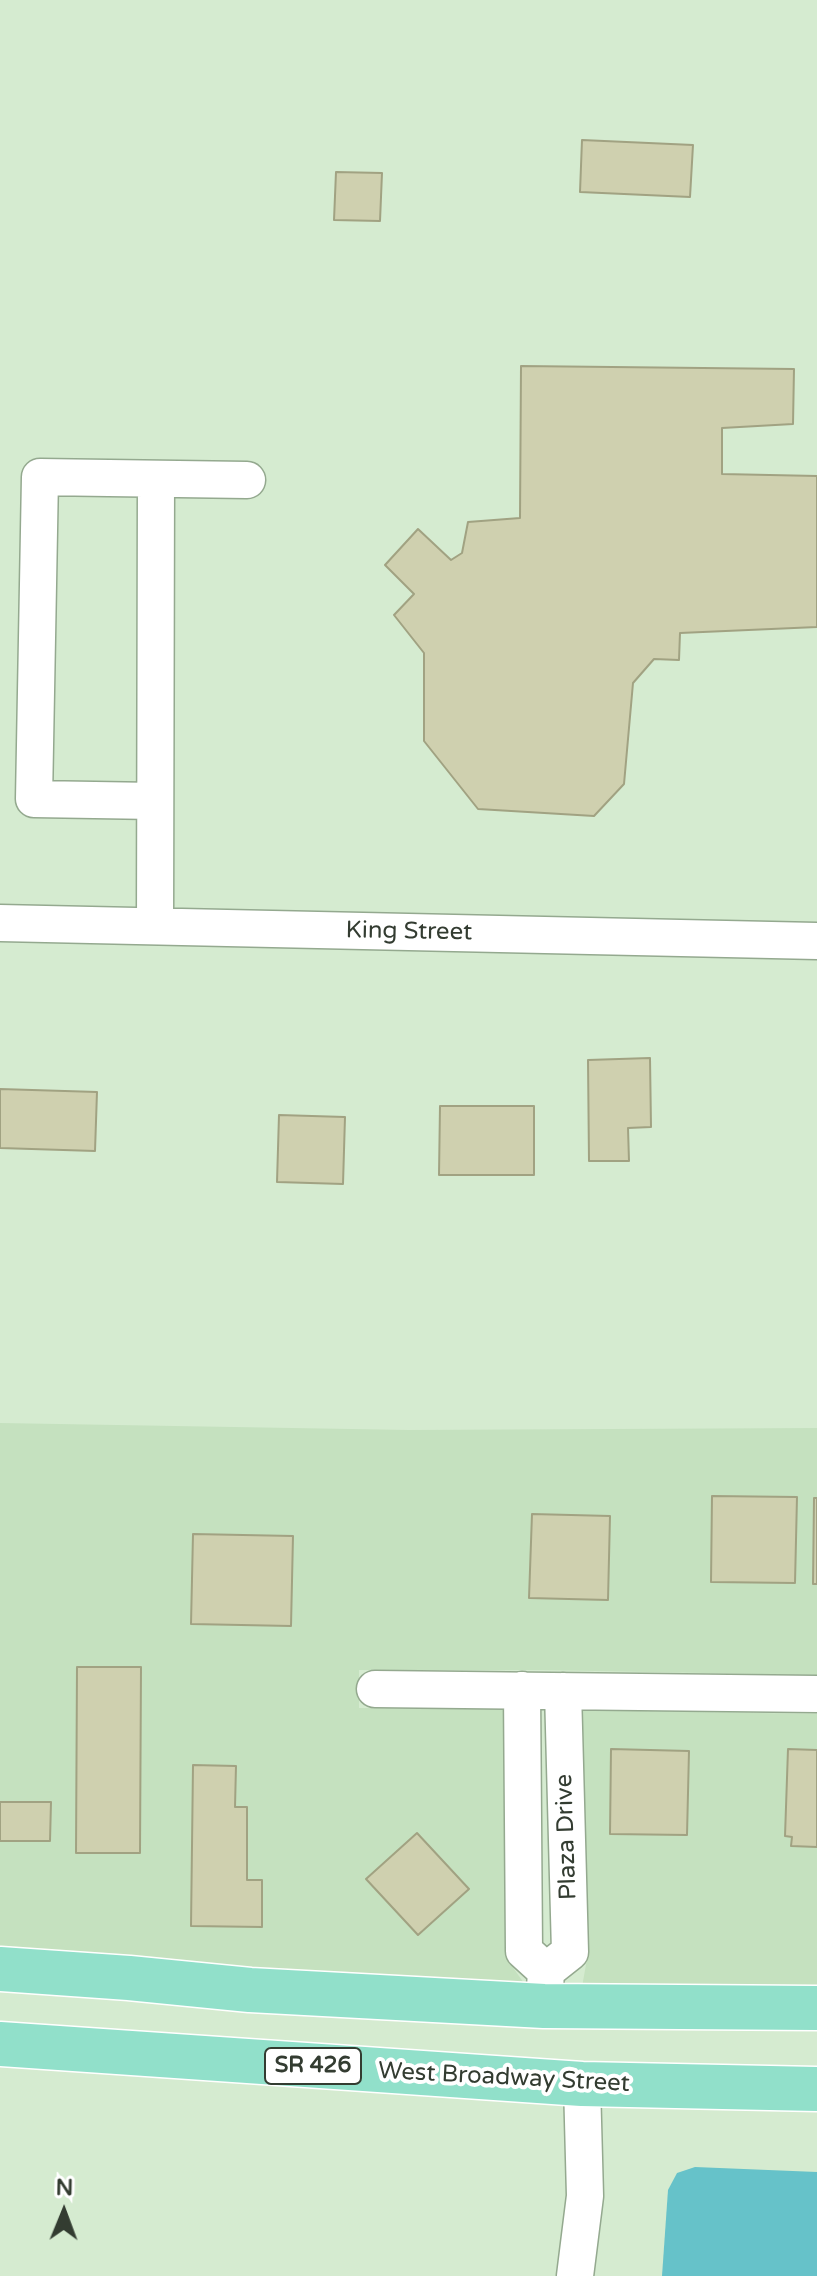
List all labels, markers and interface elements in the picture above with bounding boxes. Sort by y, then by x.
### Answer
street label: King Street [345,916,473,948]
street label: Plaza Drive [550,1773,584,1901]
road number: SR 426 [265,2048,361,2084]
street label: West Broadway Street [377,2057,631,2099]
north arrow [24,2172,104,2252]
text: N [55,2175,73,2201]

